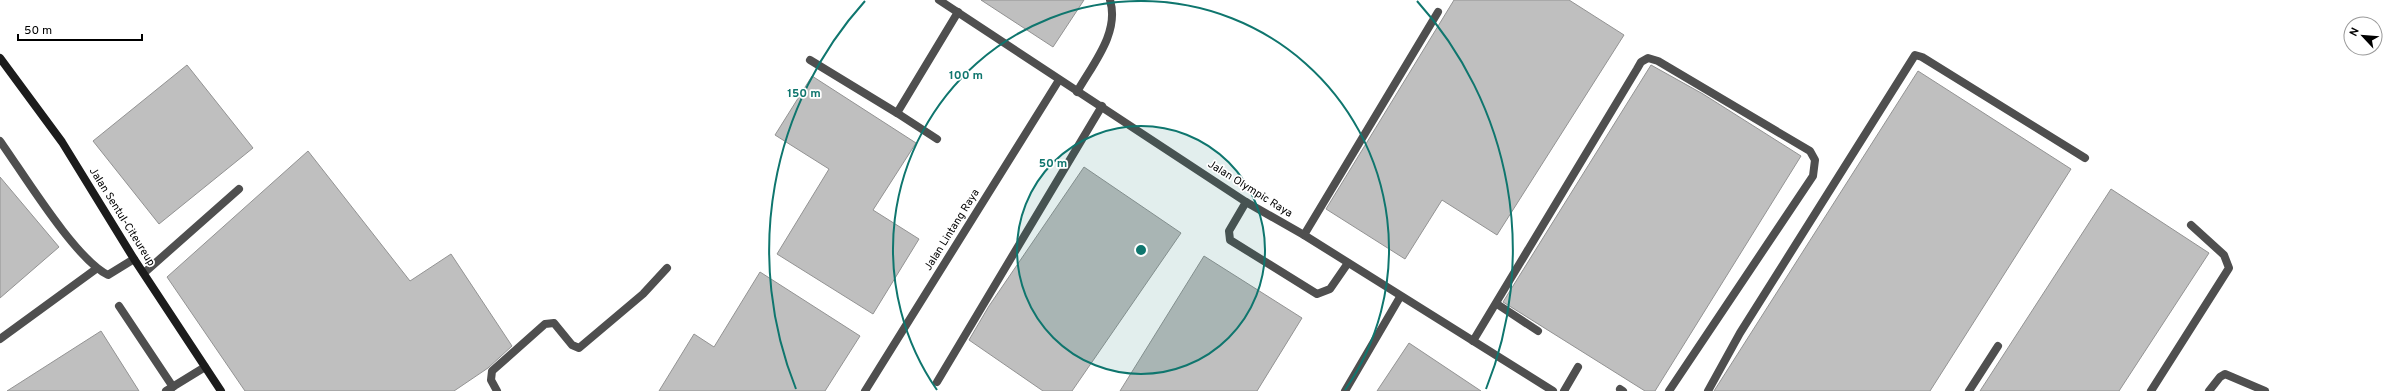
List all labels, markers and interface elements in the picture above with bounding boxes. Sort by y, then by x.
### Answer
scale bar [18,16,142,42]
north arrow [2343,16,2383,56]
text: 50 m [24,23,52,39]
text: N [2347,25,2363,39]
text: 100 m [949,68,983,84]
text: 150 m [787,86,821,102]
text: 50 m [1039,156,1067,172]
street label: Jalan Olympic Raya [1205,157,1295,221]
street label: Jalan Sentul-Citeureup [86,165,158,269]
street label: Jalan Lintang Raya [921,186,983,273]
centre of rings [1134,243,1148,257]

